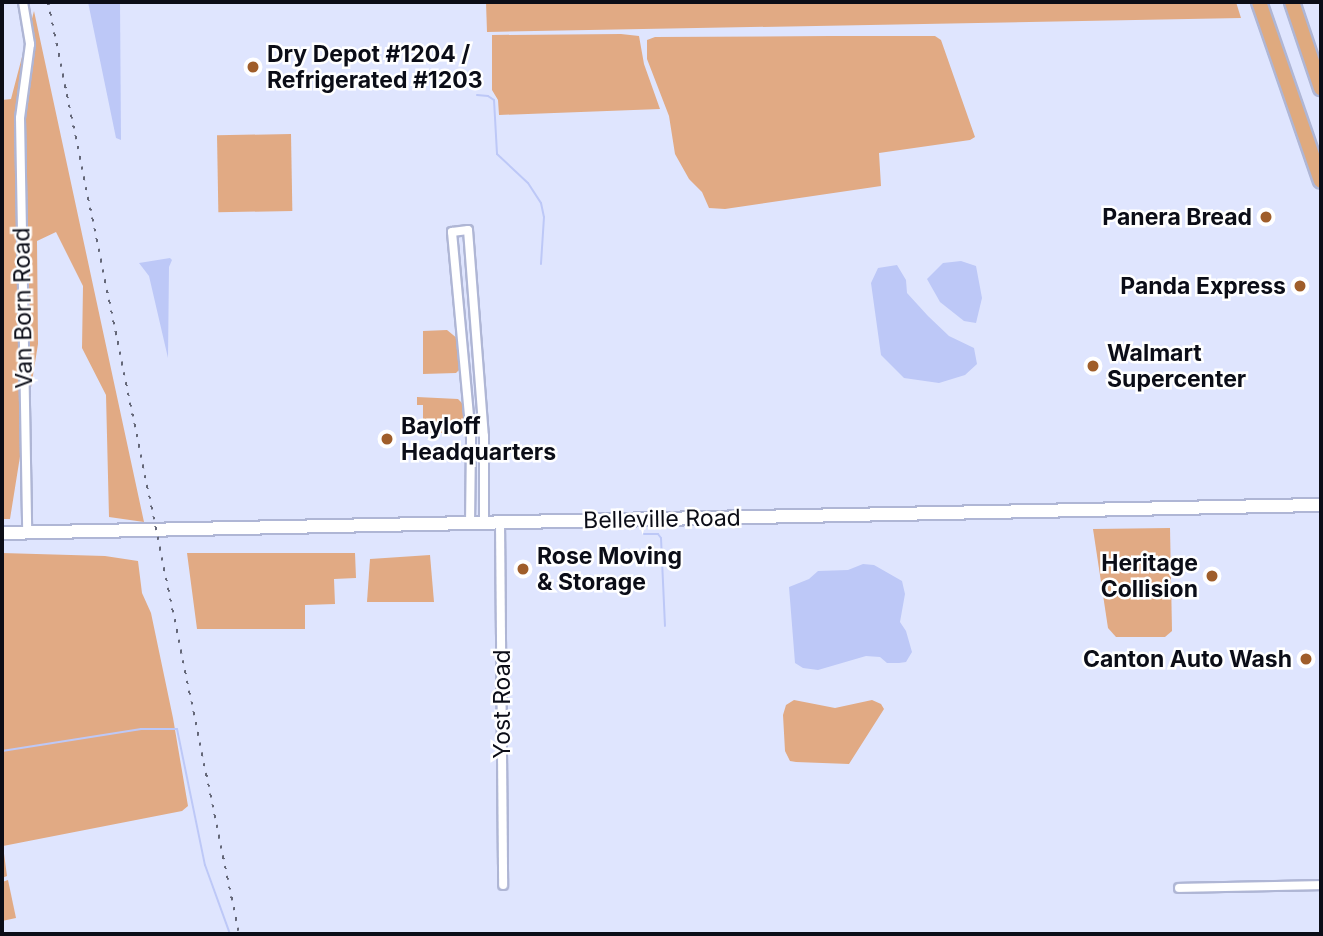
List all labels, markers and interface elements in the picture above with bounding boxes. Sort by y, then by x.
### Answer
place label: Dry Depot #1204 / Refrigerated #1203 [267,40,483,94]
marker: Dry Depot #1204 / Refrigerated #1203 [245,59,261,75]
place label: Panera Bread [1102,203,1252,231]
marker: Panera Bread [1258,209,1274,225]
street label: Van Born Road [8,227,38,389]
place label: Panda Express [1120,272,1286,300]
marker: Panda Express [1292,278,1308,294]
place label: Walmart Supercenter [1107,339,1246,393]
marker: Walmart Supercenter [1085,358,1101,374]
place label: Bayloff Headquarters [401,412,556,466]
marker: Bayloff Headquarters [379,431,395,447]
street label: Belleville Road [583,504,741,534]
place label: Rose Moving & Storage [537,542,682,596]
place label: Heritage Collision [1101,549,1198,603]
marker: Rose Moving & Storage [515,561,531,577]
marker: Heritage Collision [1204,568,1220,584]
place label: Canton Auto Wash [1083,645,1292,673]
street label: Yost Road [488,649,516,759]
marker: Canton Auto Wash [1298,651,1314,667]

